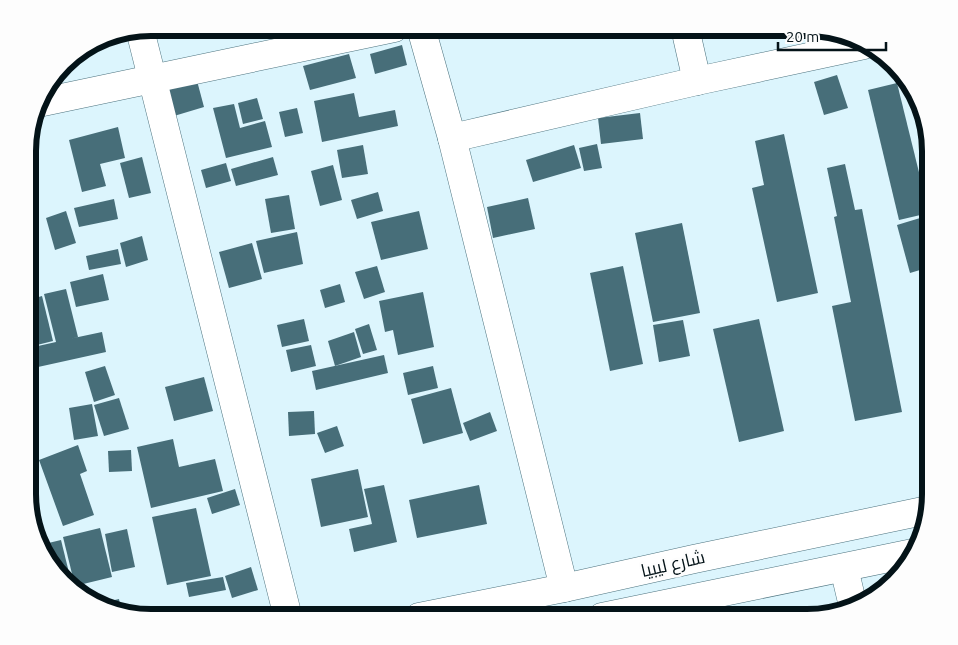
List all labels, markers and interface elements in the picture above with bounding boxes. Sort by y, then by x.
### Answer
scale bar [778,20,886,52]
text: 20 m [786,28,819,45]
street label: شارع ليبيا [639,546,707,583]

